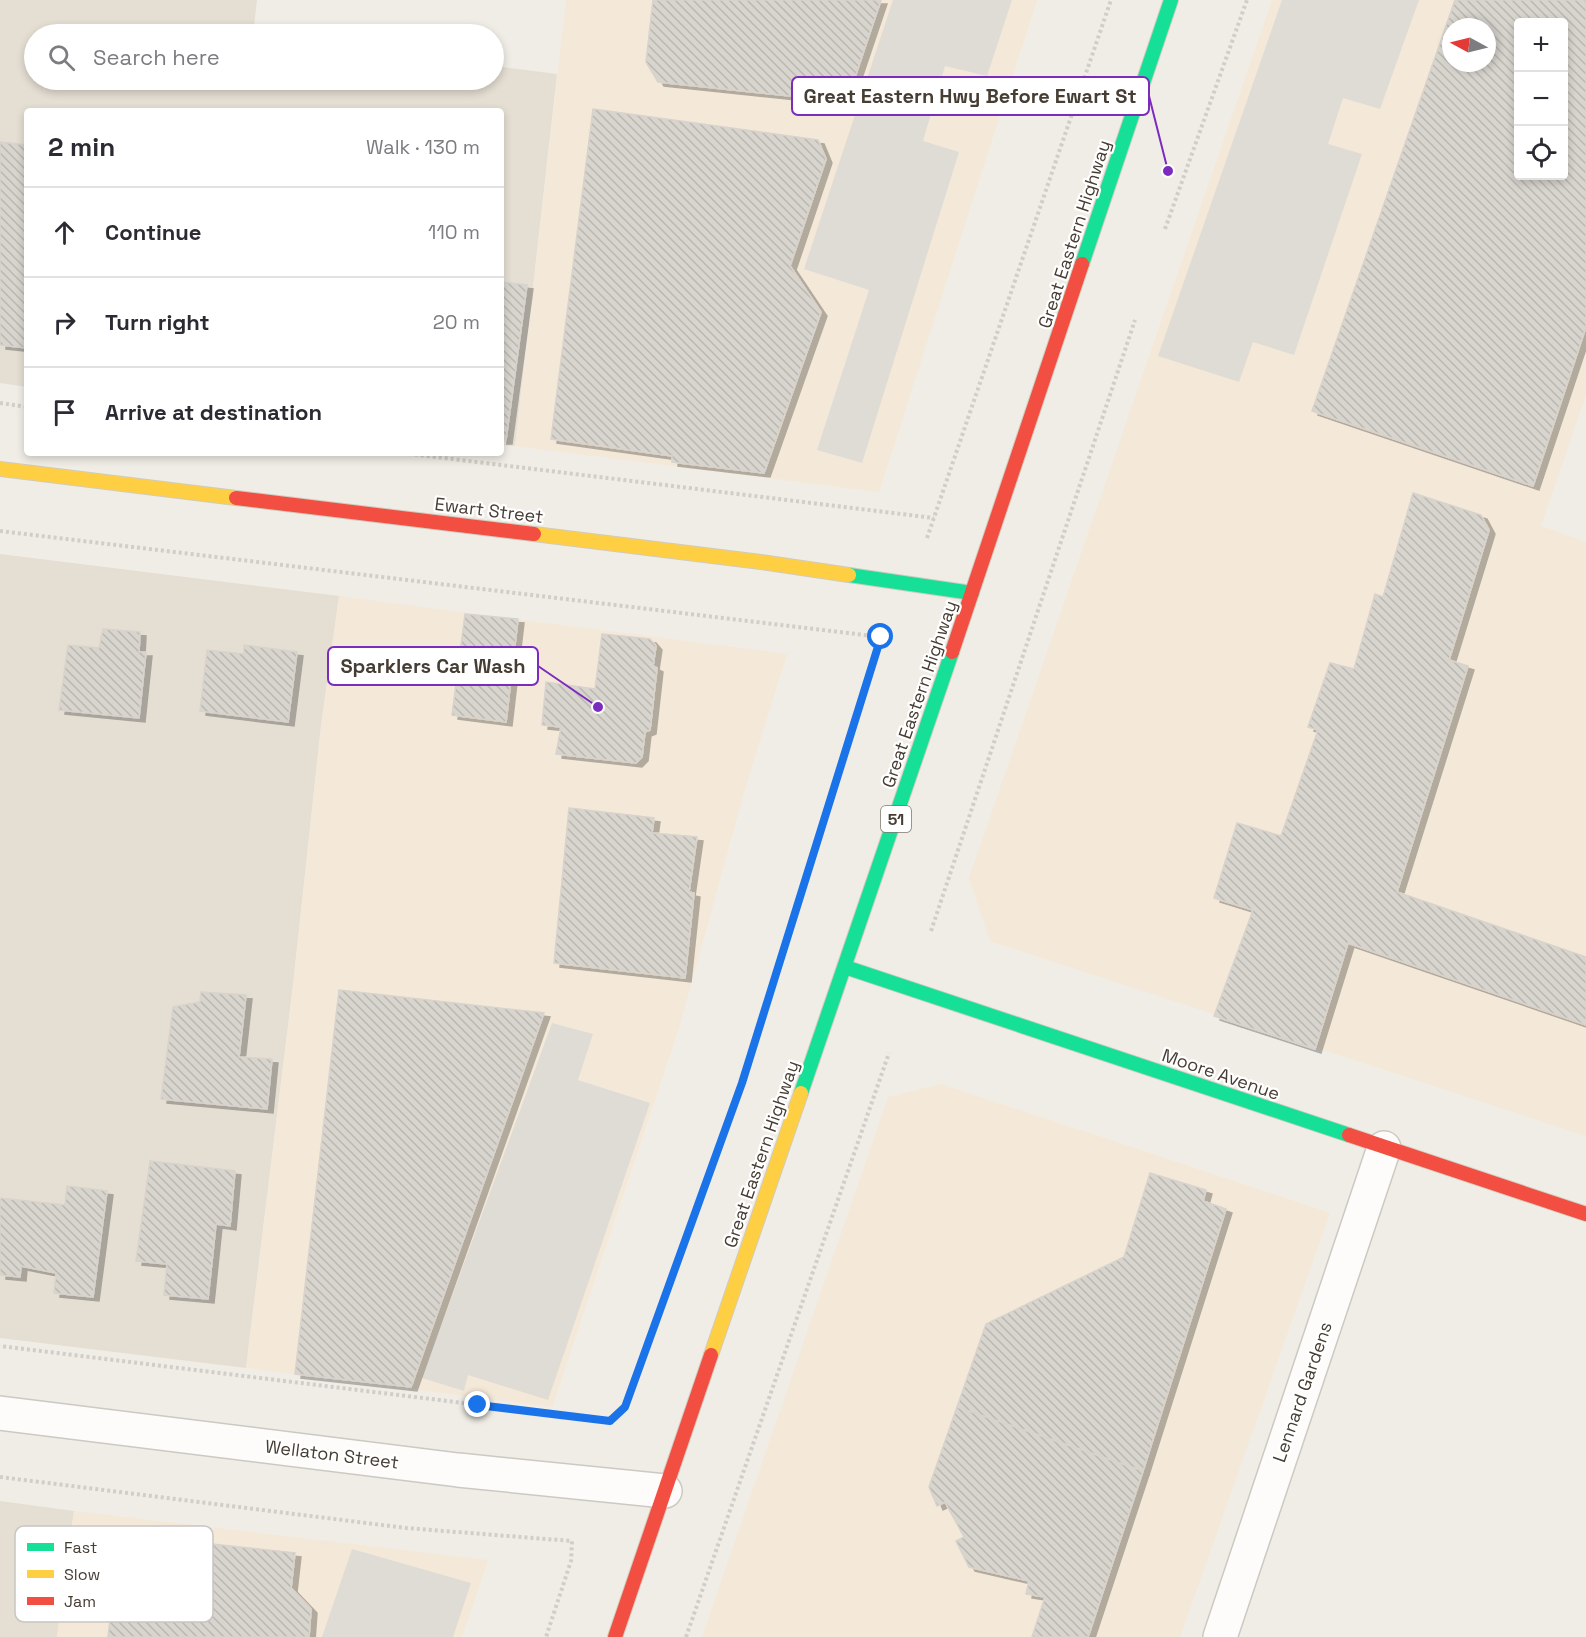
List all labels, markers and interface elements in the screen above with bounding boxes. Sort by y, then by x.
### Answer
north arrow [1442,18,1496,72]
map controls [1514,18,1568,180]
button: + [1514,18,1568,72]
search box [24,24,504,90]
icon: search [45,41,78,74]
text: Search here [93,43,220,71]
button: − [1514,72,1568,126]
callout: Great Eastern Hwy Before Ewart St [792,77,1149,115]
text: Great Eastern Hwy Before Ewart St [803,83,1137,109]
button: locate [1514,126,1568,180]
text: 2 min [48,130,115,164]
text: Walk · 130 m [366,134,480,160]
street label: Great Eastern Highway [1033,137,1115,331]
icon: ahead [48,216,81,249]
text: Continue [105,218,201,246]
text: 110 m [428,219,480,245]
icon: right [48,306,81,339]
text: Turn right [105,308,210,336]
text: 20 m [433,309,480,335]
icon: arrive [48,396,81,429]
text: Arrive at destination [105,398,322,426]
street label: Ewart Street [433,492,545,528]
street label: Great Eastern Highway [876,597,962,791]
route start [867,623,893,649]
callout: Sparklers Car Wash [328,647,538,685]
text: Sparklers Car Wash [340,653,526,679]
road number: 51 [881,806,911,832]
street label: Moore Avenue [1159,1043,1283,1105]
street label: Great Eastern Highway [718,1057,804,1251]
street label: Lennard Gardens [1267,1319,1337,1465]
route end [464,1391,490,1417]
street label: Wellaton Street [264,1434,400,1474]
legend [15,1526,213,1622]
text: Fast [64,1537,97,1558]
text: Slow [64,1564,100,1585]
text: Jam [64,1591,96,1612]

